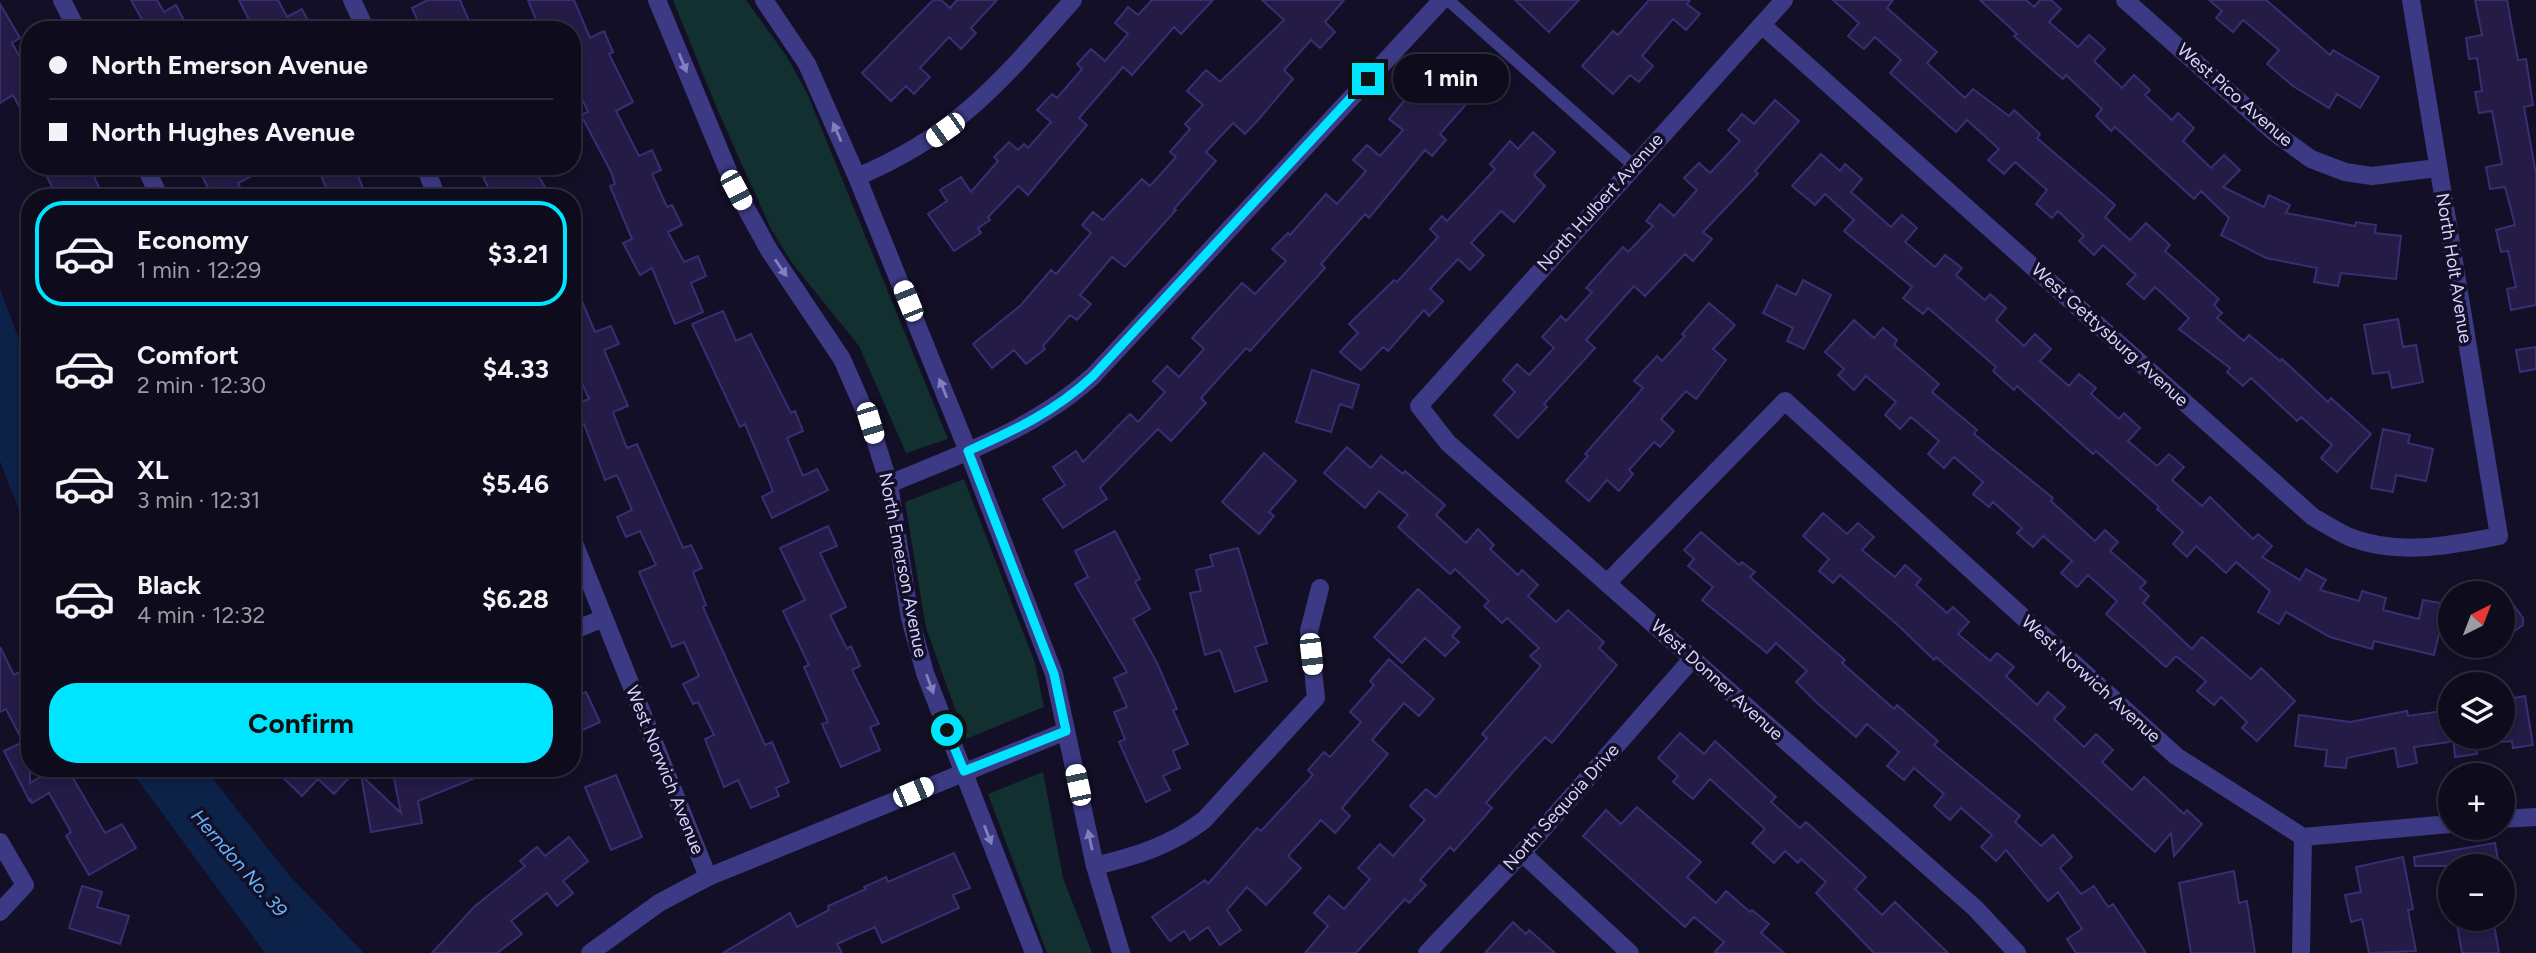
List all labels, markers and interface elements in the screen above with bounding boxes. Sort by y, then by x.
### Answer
street label: West Pico Avenue [2173,39,2297,151]
text: North Emerson Avenue [91,49,368,81]
one-way arrow [678,53,689,74]
callout: 1 min [1392,55,1508,104]
route end [1352,63,1384,95]
text: 1 min [1424,64,1478,92]
car [922,109,969,151]
text: North Hughes Avenue [91,116,355,148]
one-way arrow [831,122,843,142]
street label: North Hulbert Avenue [1532,128,1668,275]
car [717,167,756,213]
street label: North Holt Avenue [2431,191,2477,345]
icon: car [53,222,116,285]
text: Economy [137,224,249,256]
text: $3.21 [488,238,549,270]
text: 1 min · 12:29 [137,256,261,284]
one-way arrow [774,259,788,277]
street label: West Gettysburg Avenue [2027,259,2193,411]
car [891,278,926,324]
icon: car [53,337,116,400]
text: Comfort [137,339,239,371]
text: $4.33 [483,353,549,385]
text: 2 min · 12:30 [137,371,266,399]
one-way arrow [937,377,948,398]
car [854,400,887,446]
icon: car [53,452,116,515]
text: XL [137,454,169,486]
text: $5.46 [482,468,549,500]
street label: North Emerson Avenue [874,471,932,659]
text: 3 min · 12:31 [137,486,260,514]
icon: car [53,567,116,630]
text: Black [137,569,201,601]
north arrow [2438,581,2515,658]
map controls [2438,581,2515,931]
text: $6.28 [482,583,549,615]
text: 4 min · 12:32 [137,601,265,629]
street label: West Norwich Avenue [2017,611,2165,747]
street label: West Donner Avenue [1646,615,1788,745]
car [1299,632,1324,676]
button: layers [2438,672,2515,749]
one-way arrow [924,674,935,695]
street label: West Norwich Avenue [621,682,709,858]
button: Confirm [49,683,553,763]
route start [931,714,963,746]
street label: North Sequoia Drive [1498,739,1624,875]
car [1064,762,1093,808]
button: + [2438,763,2515,840]
car [890,774,937,810]
water label: Herndon No. 39 [186,805,292,922]
one-way arrow [983,824,994,845]
one-way arrow [1084,829,1095,851]
button: − [2438,854,2515,931]

